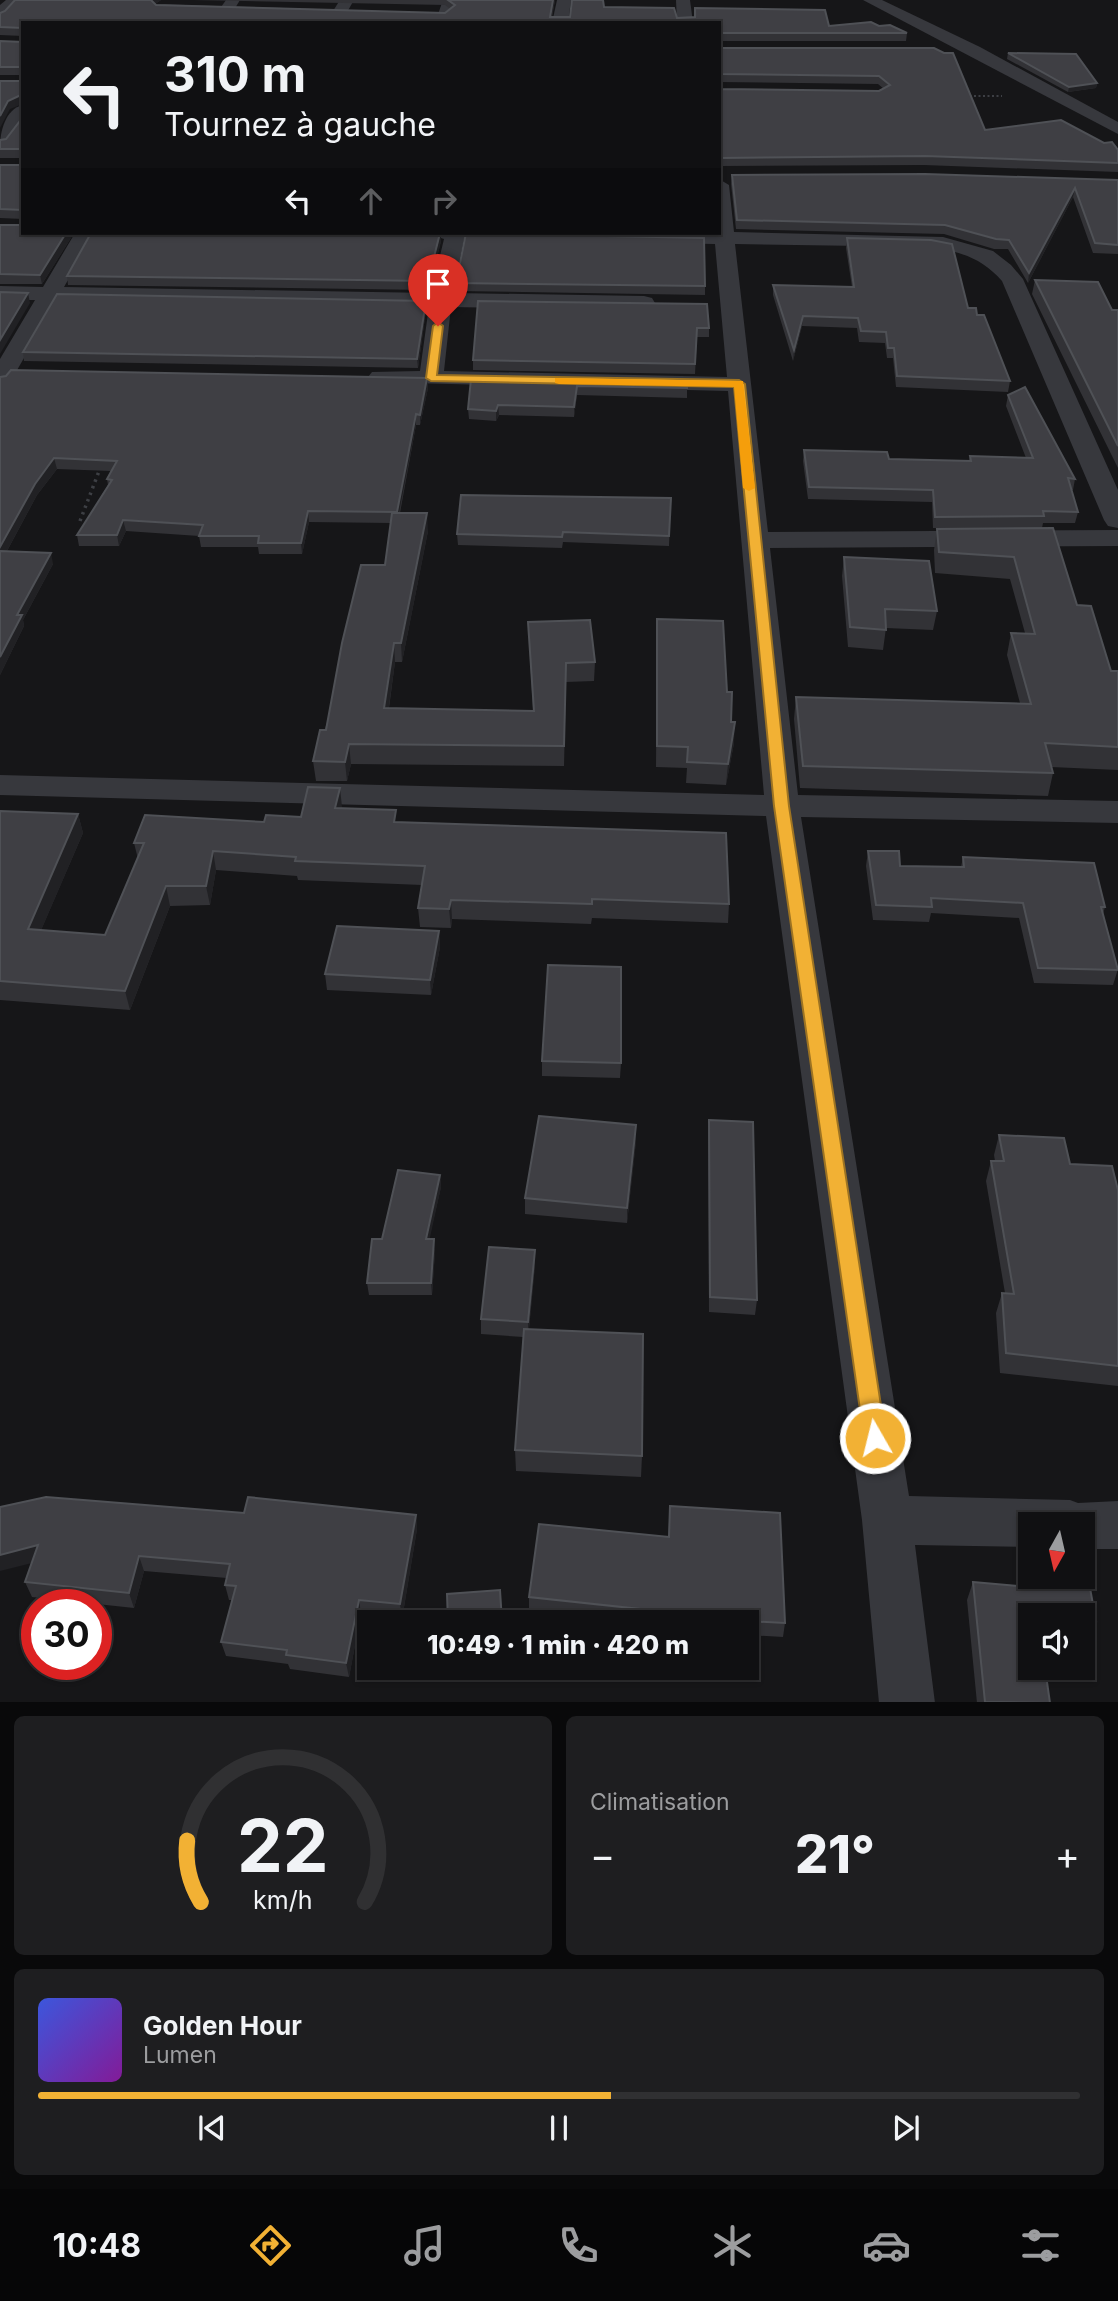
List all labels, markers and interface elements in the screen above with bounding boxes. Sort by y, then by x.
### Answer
text: 310 m [164,45,306,104]
icon: left [49,49,140,140]
text: Tournez à gauche [164,105,436,144]
icon: left [279,182,317,220]
icon: ahead [352,182,390,220]
icon: right [425,182,463,220]
pin [408,254,468,326]
icon: arrive [419,265,457,303]
position arrow [838,1401,912,1475]
north arrow [1018,1512,1096,1589]
map controls [1018,1512,1095,1680]
speed limit sign: 30 [21,1589,112,1680]
button: sound [1018,1603,1095,1680]
text: 10:49 · 1 min · 420 m [427,1629,689,1660]
text: Climatisation [590,1788,730,1816]
text: 22 [237,1801,329,1890]
text: 21° [795,1823,875,1886]
text: − [590,1832,615,1878]
text: + [1055,1832,1080,1878]
text: km/h [253,1884,313,1914]
text: Golden Hour [143,2010,302,2041]
text: Lumen [143,2041,217,2069]
icon: previous [193,2109,231,2147]
icon: pause [540,2109,578,2147]
icon: next [887,2109,925,2147]
icon: directions [246,2221,295,2270]
icon: music [400,2221,449,2270]
icon: phone [554,2221,603,2270]
icon: climate [708,2221,757,2270]
icon: car [862,2221,911,2270]
icon: filters [1016,2221,1065,2270]
text: 10:48 [53,2226,141,2265]

